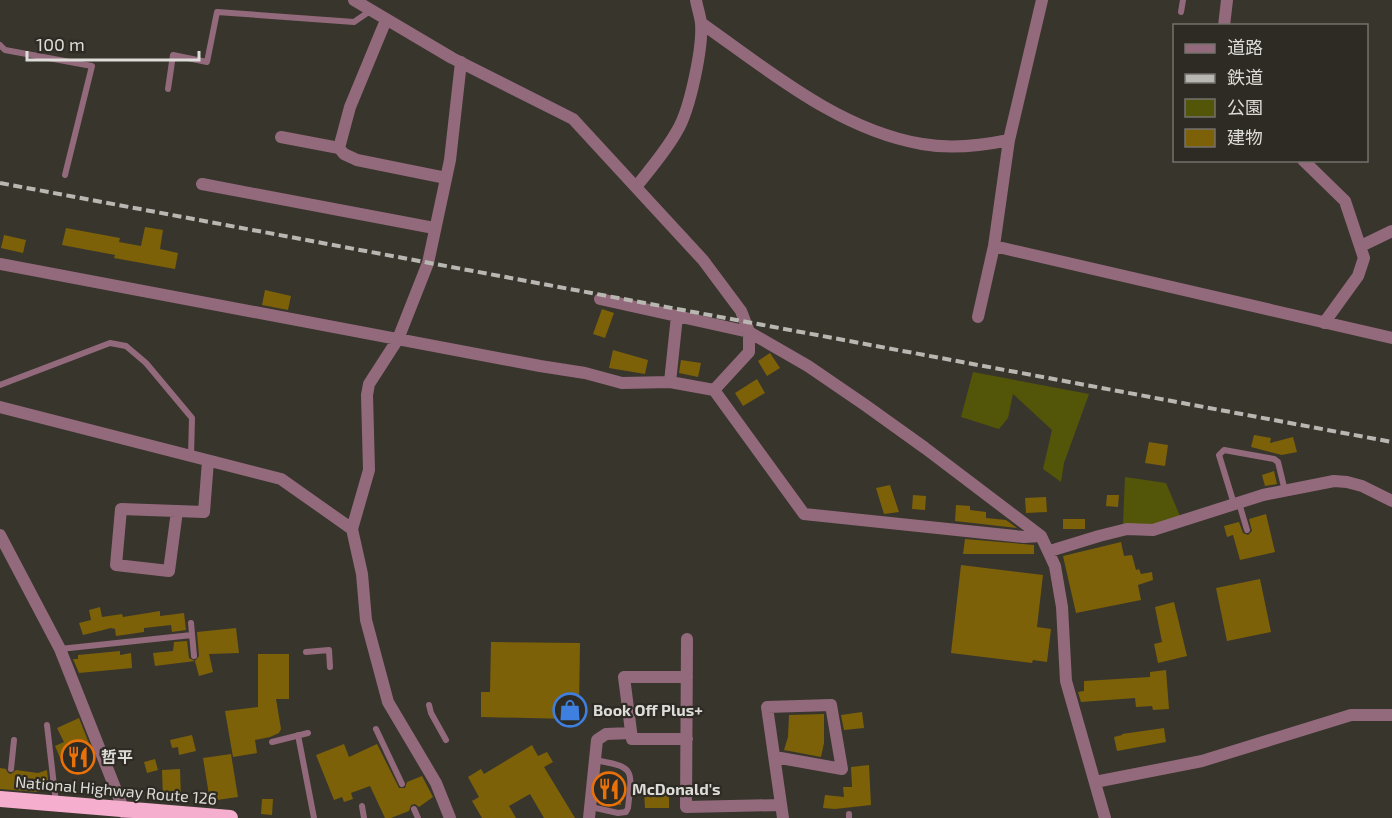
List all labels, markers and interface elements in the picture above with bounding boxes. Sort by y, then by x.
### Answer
scale bar [27,24,200,62]
legend [1173,24,1368,162]
text: 100 m [36,33,85,55]
text: 道路 [1227,36,1263,58]
text: 鉄道 [1227,66,1263,88]
text: 公園 [1227,96,1263,118]
text: 建物 [1227,126,1263,148]
shop icon: Book Off Plus+ [552,692,588,728]
place label: Book Off Plus+ [593,700,703,719]
restaurant icon: 哲平 [60,739,96,775]
place label: 哲平 [101,747,133,766]
street label: National Highway Route 126 [14,771,218,808]
restaurant icon: McDonald's [591,771,627,807]
place label: McDonald's [632,779,721,798]

